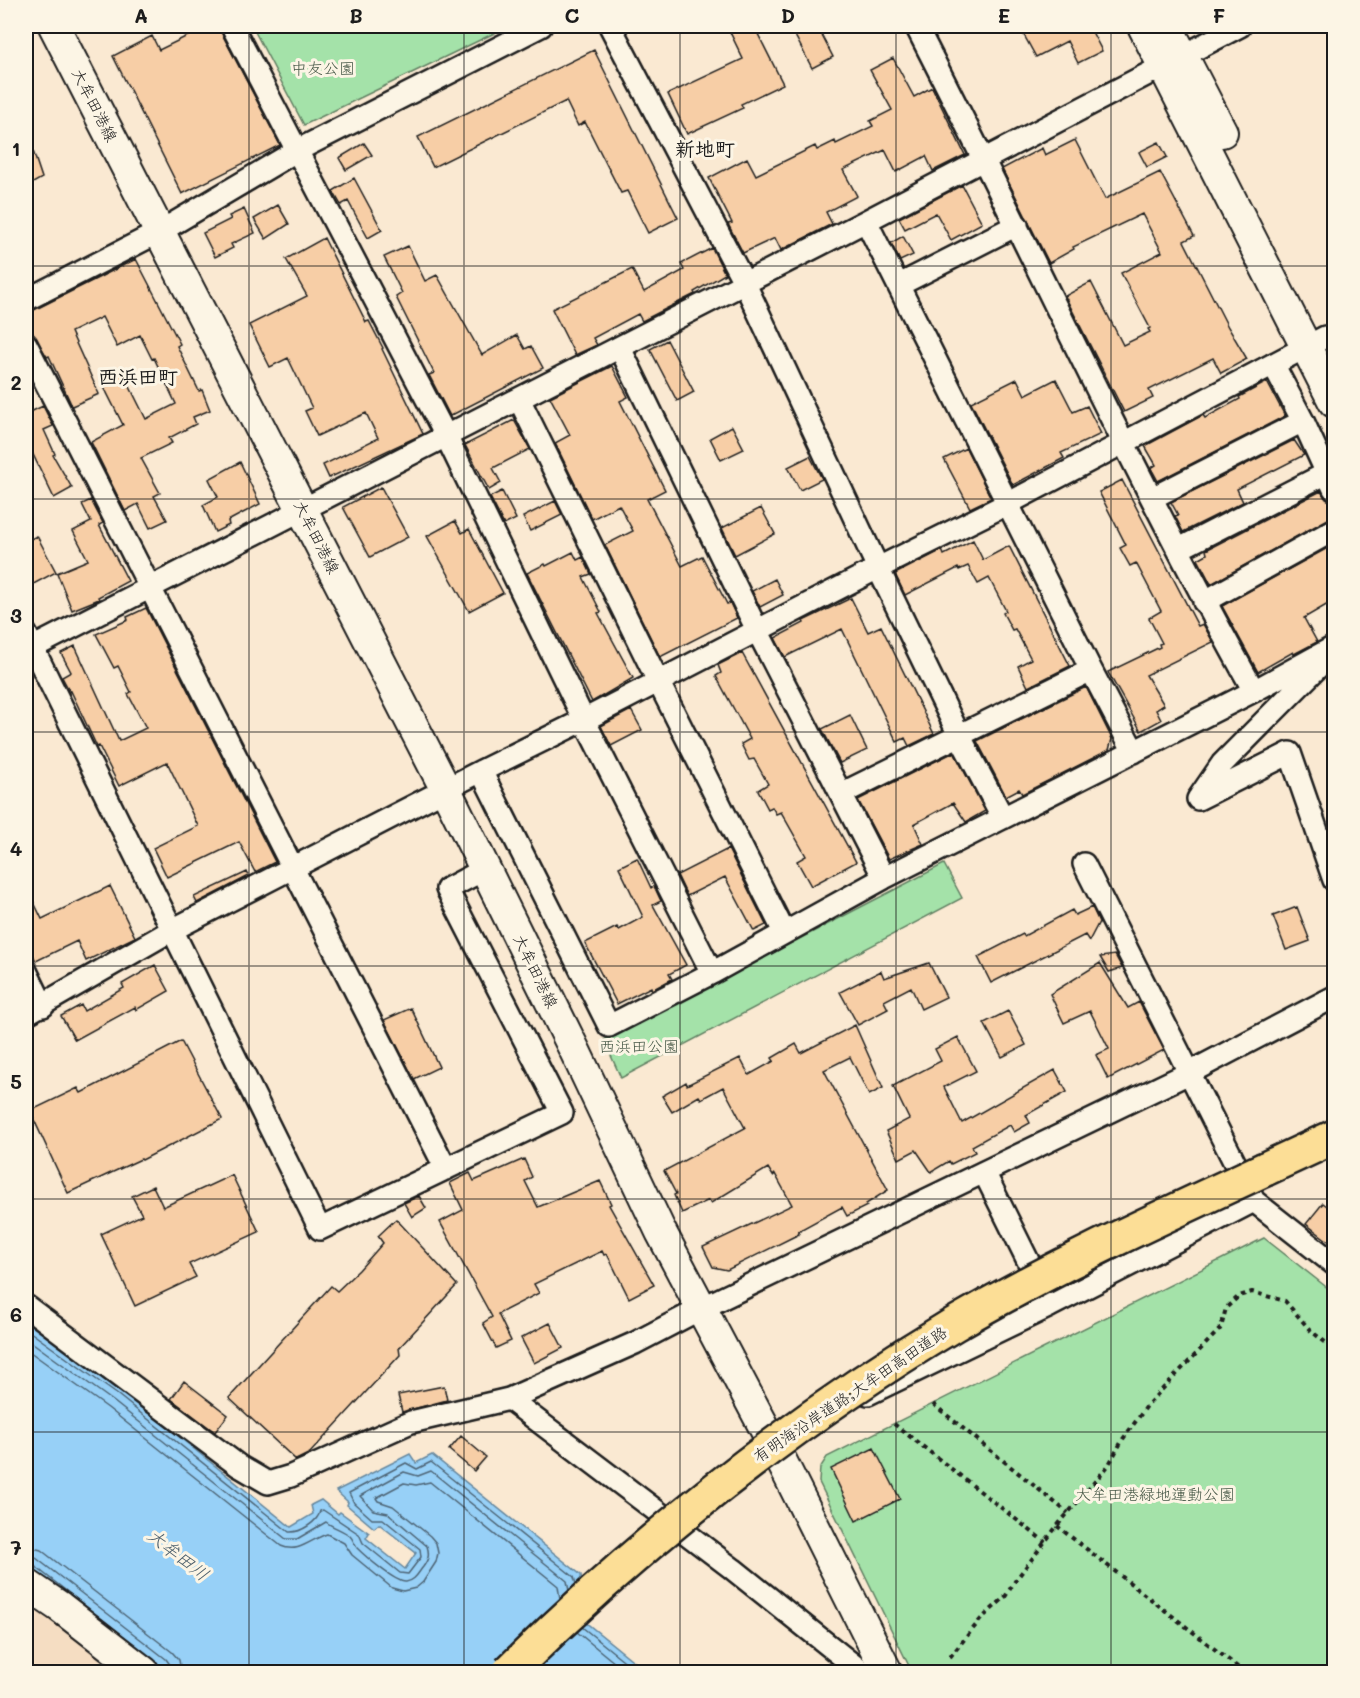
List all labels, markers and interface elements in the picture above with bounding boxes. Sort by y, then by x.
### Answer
text: A [134,2,148,28]
text: B [349,2,363,28]
text: C [565,2,580,28]
text: D [781,2,795,28]
text: E [998,2,1010,28]
text: F [1213,2,1226,28]
park label: 中友公園 [291,57,355,78]
street label: 大牟田港線 [68,64,123,145]
text: 1 [12,135,20,161]
district label: 新地町 [675,135,735,161]
district label: 西浜田町 [98,363,178,389]
text: 2 [10,369,22,395]
street label: 大牟田港線 [290,496,345,577]
text: 3 [10,602,22,628]
text: 4 [10,835,23,861]
street label: 大牟田港線 [509,930,563,1011]
park label: 西浜田公園 [599,1035,679,1056]
text: 5 [10,1068,22,1094]
text: 6 [10,1301,22,1327]
street label: 有明海沿岸道路;大牟田高田道路 [749,1321,951,1466]
park label: 大牟田港緑地運動公園 [1075,1483,1235,1504]
water label: 大牟田川 [143,1523,214,1586]
text: 7 [10,1534,22,1560]

